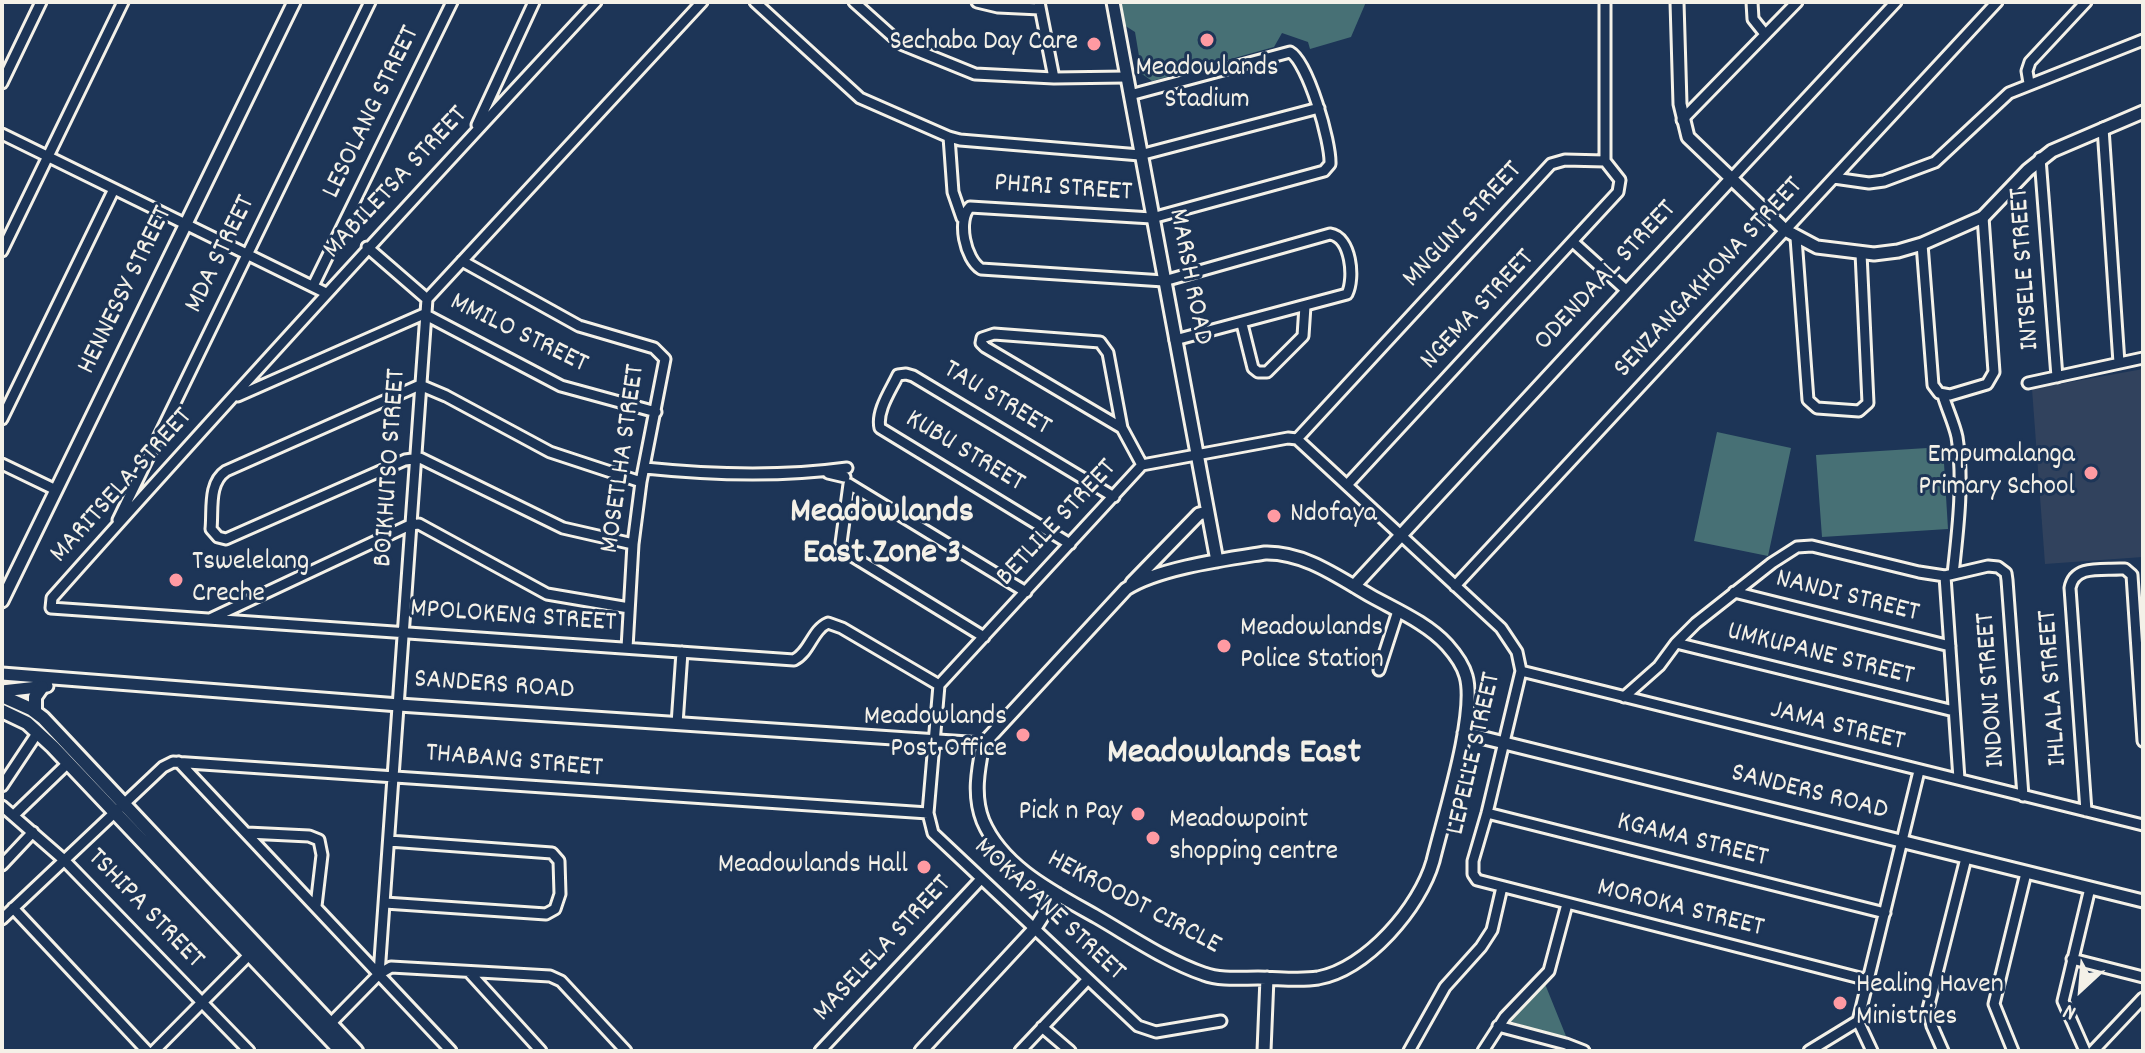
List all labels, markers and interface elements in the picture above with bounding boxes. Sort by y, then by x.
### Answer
street label: LESOLANG STREET [317,21,429,205]
place label: Sechaba Day Care [889,27,1078,61]
marker: Meadowlands Stadium [1198,31,1216,49]
marker: Sechaba Day Care [1085,35,1103,53]
place label: Meadowlands Stadium [1135,53,1279,119]
street label: MABILETSA STREET [318,101,476,267]
street label: MNGUNI STREET [1397,156,1531,296]
street label: PHIRI STREET [993,168,1133,212]
street label: SENZANGAKHONA STREET [1608,172,1812,386]
street label: INTSELE STREET [2005,186,2049,352]
street label: MDA STREET [179,191,265,319]
street label: ODENDAAL STREET [1529,195,1685,359]
street label: HENNESSY STREET [72,202,182,380]
street label: MARSH ROAD [1158,206,1218,348]
street label: NGEMA STREET [1415,244,1543,378]
street label: MMILO STREET [444,287,592,383]
street label: TAU STREET [936,355,1056,445]
street label: MOSETLHA STREET [595,363,655,555]
street label: BOIKHUTSO STREET [368,368,416,568]
street label: MARITSELA STREET [45,402,201,572]
street label: KUBU STREET [898,404,1030,502]
place label: Empumalanga Primary School [1918,440,2075,506]
street label: BETLILE STREET [991,453,1125,595]
marker: Empumalanga Primary School [2082,464,2100,482]
district label: Meadowlands East Zone 3 [790,493,974,578]
place label: Ndofaya [1290,499,1377,533]
marker: Ndofaya [1265,507,1283,525]
place label: Tswelelang Creche [192,547,309,613]
street label: NANDI STREET [1772,564,1922,632]
marker: Tswelelang Creche [167,571,185,589]
street label: MPOLOKENG STREET [409,594,617,642]
street label: IHLALA STREET [2033,609,2077,767]
street label: INDONI STREET [1971,611,2015,769]
place label: Meadowlands Police Station [1240,613,1384,679]
street label: UMKUPANE STREET [1723,617,1917,695]
marker: Meadowlands Police Station [1215,637,1233,655]
street label: SANDERS ROAD [413,665,575,709]
street label: LEPELLE STREET [1441,670,1511,838]
street label: JAMA STREET [1766,695,1908,761]
place label: Meadowlands Post Office [864,702,1007,768]
marker: Meadowlands Post Office [1014,726,1032,744]
district label: Meadowlands East [1107,734,1361,778]
street label: THABANG STREET [424,739,604,787]
street label: SANDERS ROAD [1727,758,1891,830]
place label: Pick n Pay [1018,797,1122,831]
marker: Pick n Pay [1129,805,1147,823]
place label: Meadowpoint shopping centre [1169,805,1338,871]
street label: KGAMA STREET [1613,807,1771,877]
marker: Meadowpoint shopping centre [1144,829,1162,847]
street label: MOKAPANE STREET [965,832,1131,990]
street label: TSHIPA STREET [78,843,210,977]
street label: HEKROODT CIRCLE [1040,844,1226,964]
place label: Meadowlands Hall [718,850,908,884]
marker: Meadowlands Hall [915,858,933,876]
street label: MASELELA STREET [808,870,960,1030]
street label: MOROKA STREET [1593,873,1767,947]
north arrow [2041,949,2121,1029]
place label: Healing Haven Ministries [1856,970,2004,1036]
marker: Healing Haven Ministries [1831,994,1849,1012]
text: N [2059,995,2082,1027]

